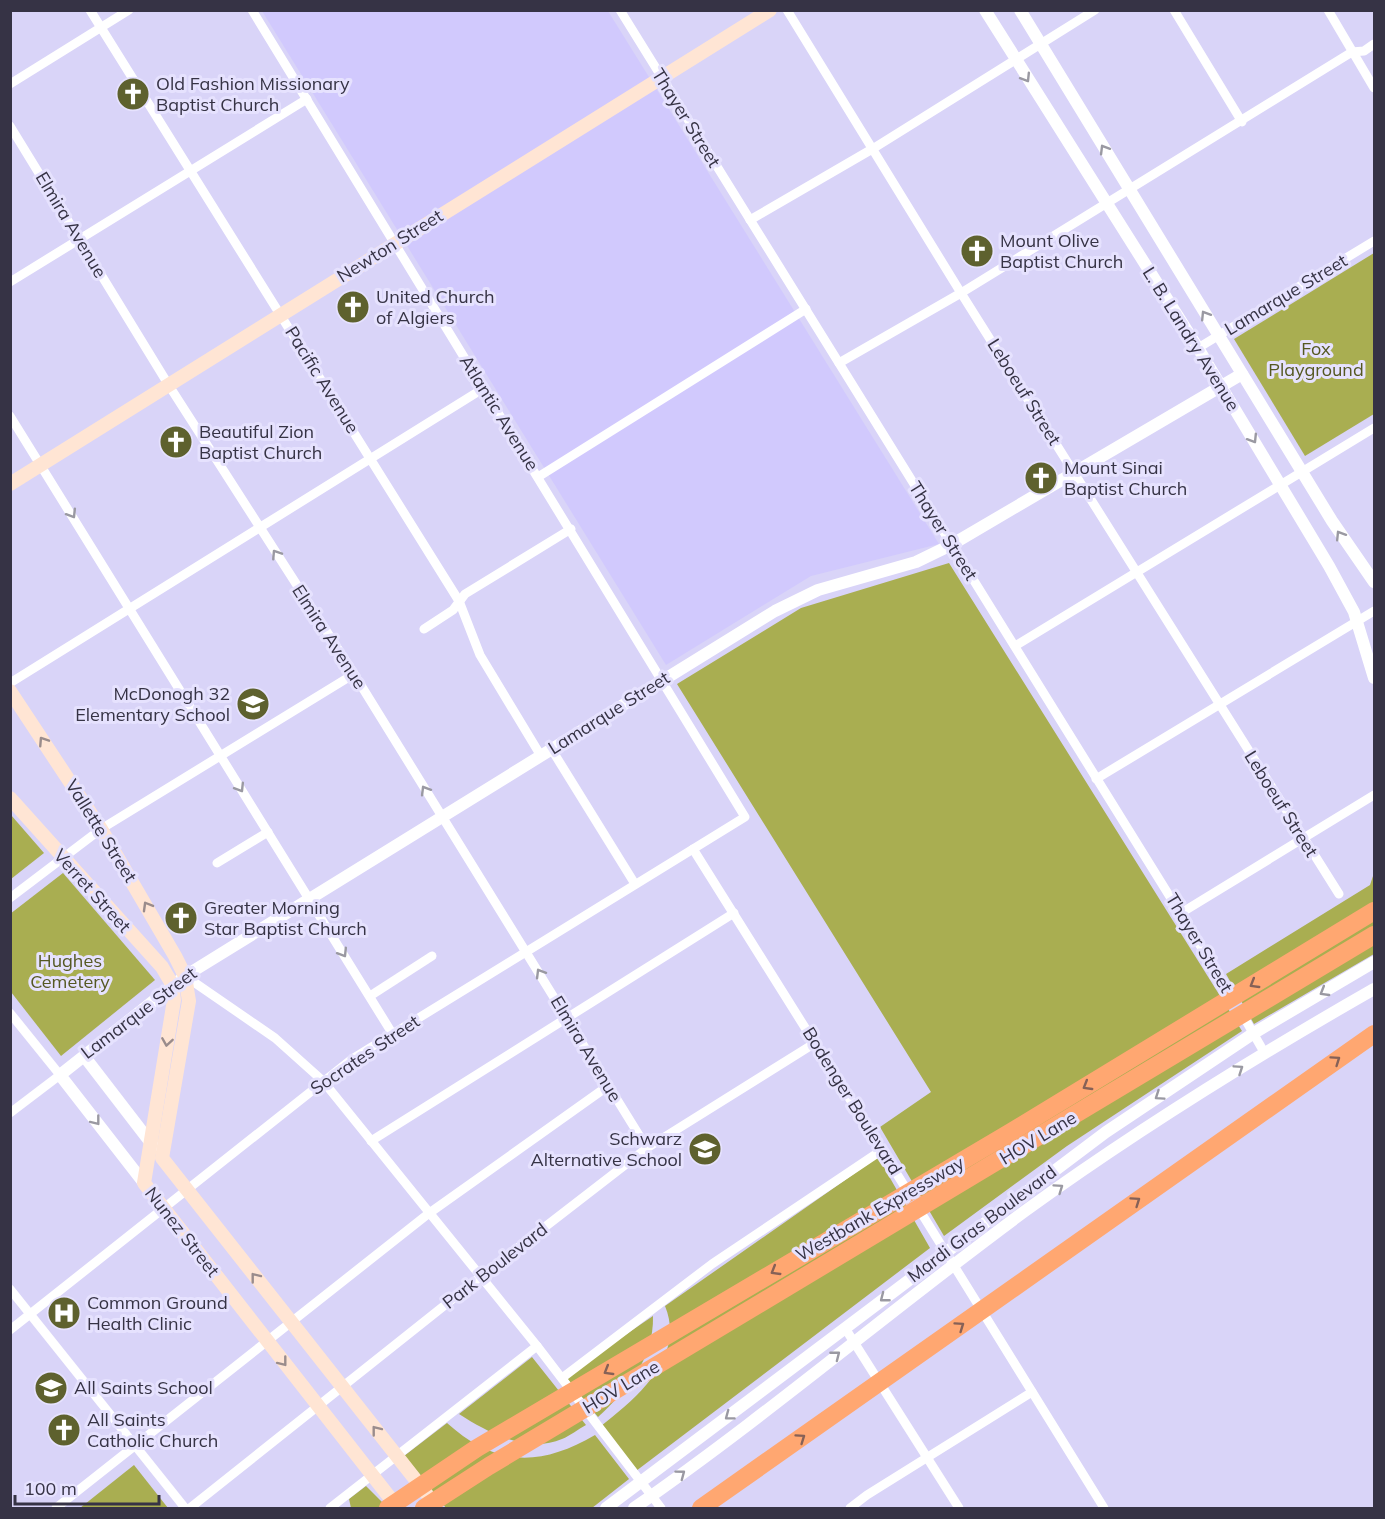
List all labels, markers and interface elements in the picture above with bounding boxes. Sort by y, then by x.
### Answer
street label: Thayer Street [647,64,726,171]
place label: Old Fashion Missionary Baptist Church [156,72,350,116]
one-way arrow [1019,72,1031,82]
church icon: Old Fashion Missionary Baptist Church [115,76,151,112]
one-way arrow [1099,145,1111,155]
street label: Elmira Avenue [31,168,112,282]
street label: Newton Street [333,204,447,287]
place label: Mount Olive Baptist Church [1000,229,1123,273]
church icon: Mount Olive Baptist Church [959,233,995,269]
street label: Lamarque Street [1220,249,1351,340]
street label: L. B. Landry Avenue [1138,262,1245,415]
place label: United Church of Algiers [376,285,495,329]
church icon: United Church of Algiers [335,289,371,325]
one-way arrow [1201,311,1213,321]
street label: Pacific Avenue [280,322,364,438]
street label: Leboeuf Street [983,334,1066,449]
park label: Fox Playground [1268,337,1364,381]
street label: Atlantic Avenue [455,351,544,475]
place label: Beautiful Zion Baptist Church [199,420,322,464]
church icon: Beautiful Zion Baptist Church [158,424,194,460]
one-way arrow [1246,433,1258,443]
place label: Mount Sinai Baptist Church [1064,456,1187,500]
church icon: Mount Sinai Baptist Church [1023,460,1059,496]
street label: Thayer Street [904,477,983,584]
one-way arrow [64,508,76,518]
one-way arrow [1336,531,1347,542]
one-way arrow [272,550,284,560]
street label: Elmira Avenue [287,580,372,693]
street label: Lamarque Street [544,666,674,759]
place label: McDonogh 32 Elementary School [75,682,230,726]
school or university icon: McDonogh 32 Elementary School [235,686,271,722]
one-way arrow [39,737,50,748]
street label: Leboeuf Street [1240,746,1323,861]
street label: Vallette Street [61,775,142,887]
one-way arrow [233,781,244,792]
one-way arrow [420,786,432,796]
street label: Verret Street [49,844,136,937]
street label: Thayer Street [1161,889,1238,997]
place label: Greater Morning Star Baptist Church [204,896,367,940]
church icon: Greater Morning Star Baptist Church [163,900,199,936]
one-way arrow [142,902,154,912]
one-way arrow [336,947,348,957]
park label: Hughes Cemetery [30,949,110,993]
street label: Lamarque Street [76,962,201,1064]
one-way arrow [536,969,547,979]
one-way arrow [1250,977,1260,989]
one-way arrow [1320,984,1330,996]
street label: Elmira Avenue [546,992,627,1106]
street label: Socrates Street [306,1010,424,1100]
street label: Bodenger Boulevard [798,1023,907,1179]
one-way arrow [161,1037,174,1047]
one-way arrow [1330,1056,1341,1067]
one-way arrow [1233,1065,1244,1076]
one-way arrow [1083,1078,1093,1090]
one-way arrow [1155,1089,1166,1100]
street label: HOV Lane [995,1106,1080,1169]
one-way arrow [88,1114,99,1125]
place label: Schwarz Alternative School [531,1127,682,1171]
school or university icon: Schwarz Alternative School [687,1131,723,1167]
street label: Westbank Expressway [791,1151,968,1266]
street label: Mardi Gras Boulevard [903,1160,1061,1287]
street label: Nunez Street [140,1182,225,1281]
one-way arrow [1052,1184,1063,1195]
one-way arrow [1130,1197,1141,1208]
street label: Park Boulevard [438,1217,552,1314]
one-way arrow [771,1263,781,1275]
one-way arrow [252,1273,263,1284]
place label: Common Ground Health Clinic [87,1291,228,1335]
one-way arrow [879,1291,890,1302]
hospital icon: Common Ground Health Clinic [46,1295,82,1331]
one-way arrow [953,1322,964,1333]
one-way arrow [829,1352,840,1363]
one-way arrow [275,1355,286,1366]
street label: HOV Lane [578,1355,663,1418]
one-way arrow [604,1363,614,1375]
school or university icon: All Saints School [33,1370,69,1406]
place label: All Saints School [74,1376,213,1399]
place label: All Saints Catholic Church [87,1408,218,1452]
one-way arrow [724,1409,735,1420]
church icon: All Saints Catholic Church [46,1412,82,1448]
one-way arrow [372,1426,383,1437]
one-way arrow [794,1434,805,1445]
scale bar [15,1468,159,1506]
one-way arrow [675,1470,686,1481]
text: 100 m [24,1477,77,1500]

